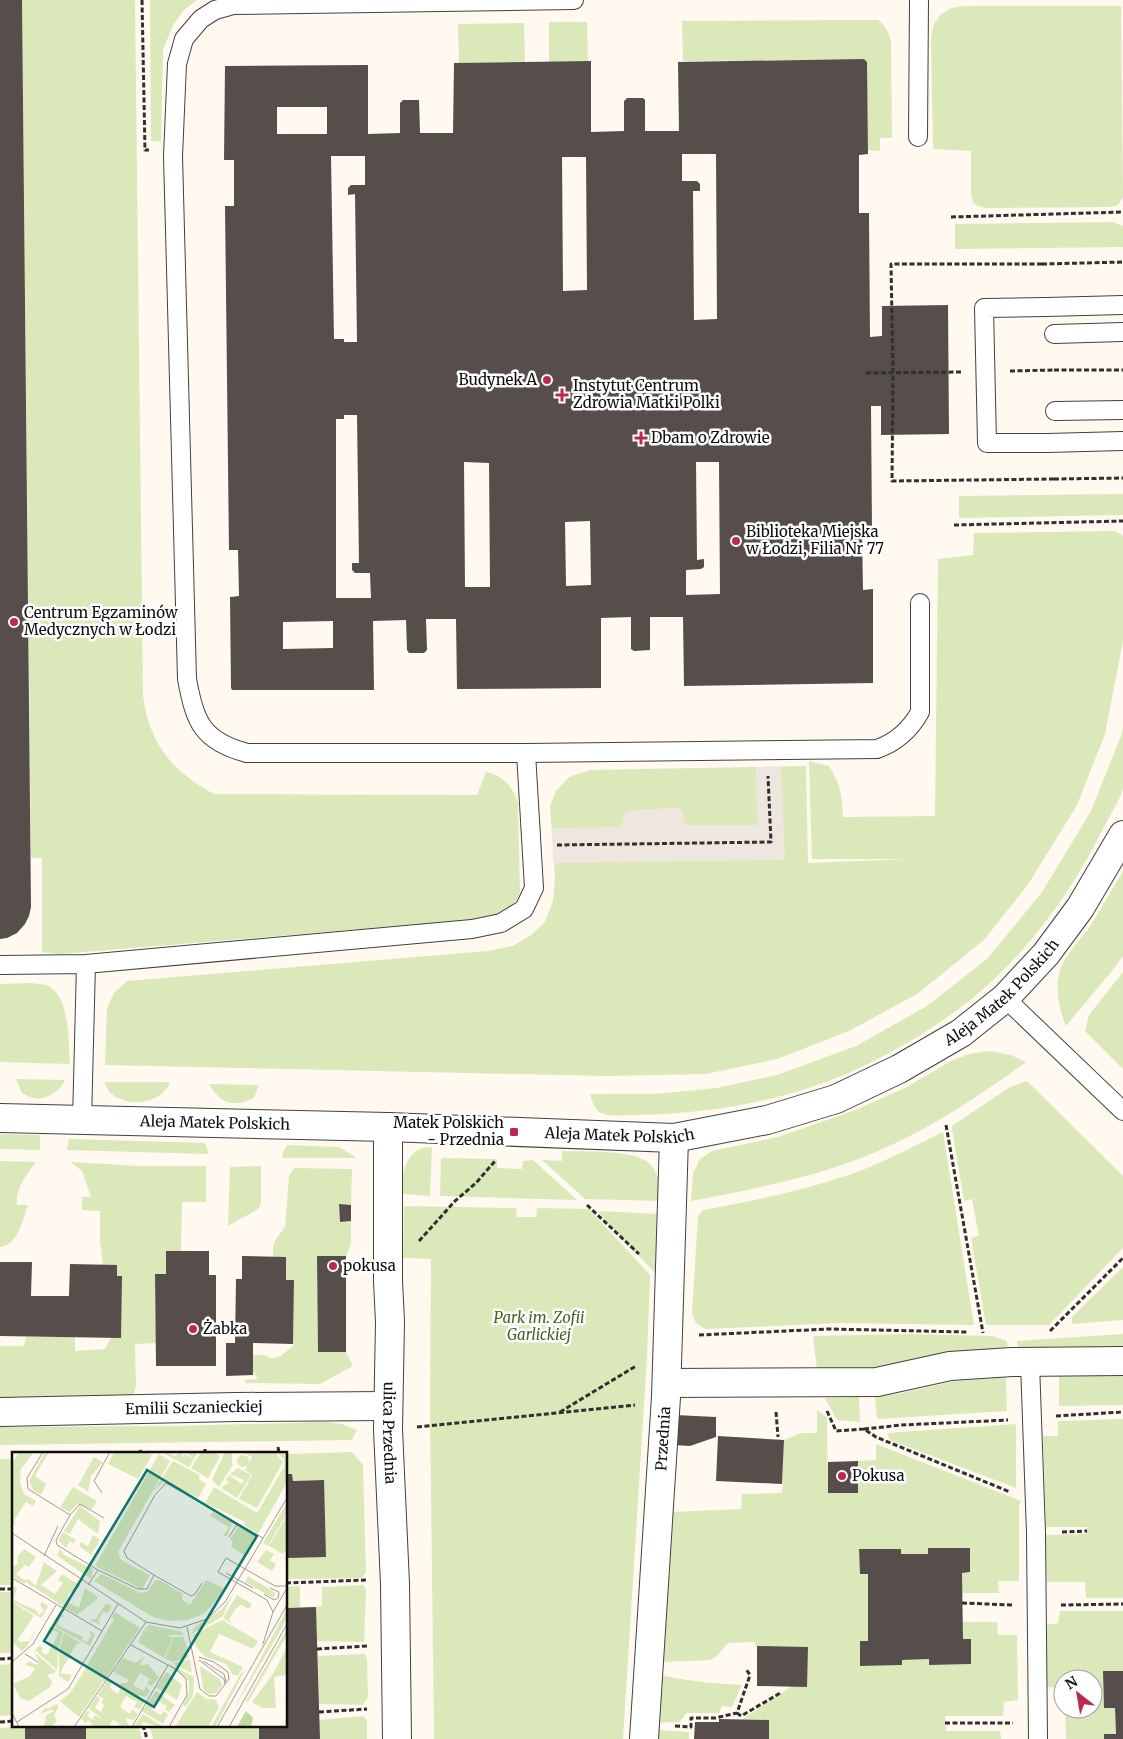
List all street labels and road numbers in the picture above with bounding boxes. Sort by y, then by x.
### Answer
street label: Aleja Matek Polskich [940,935,1063,1050]
street label: Aleja Matek Polskich [139,1111,290,1134]
street label: Aleja Matek Polskich [543,1123,696,1147]
street label: ulica Przednia [379,1382,400,1485]
street label: Emilii Sczanieckiej [125,1397,263,1418]
street label: Przednia [651,1406,674,1471]

